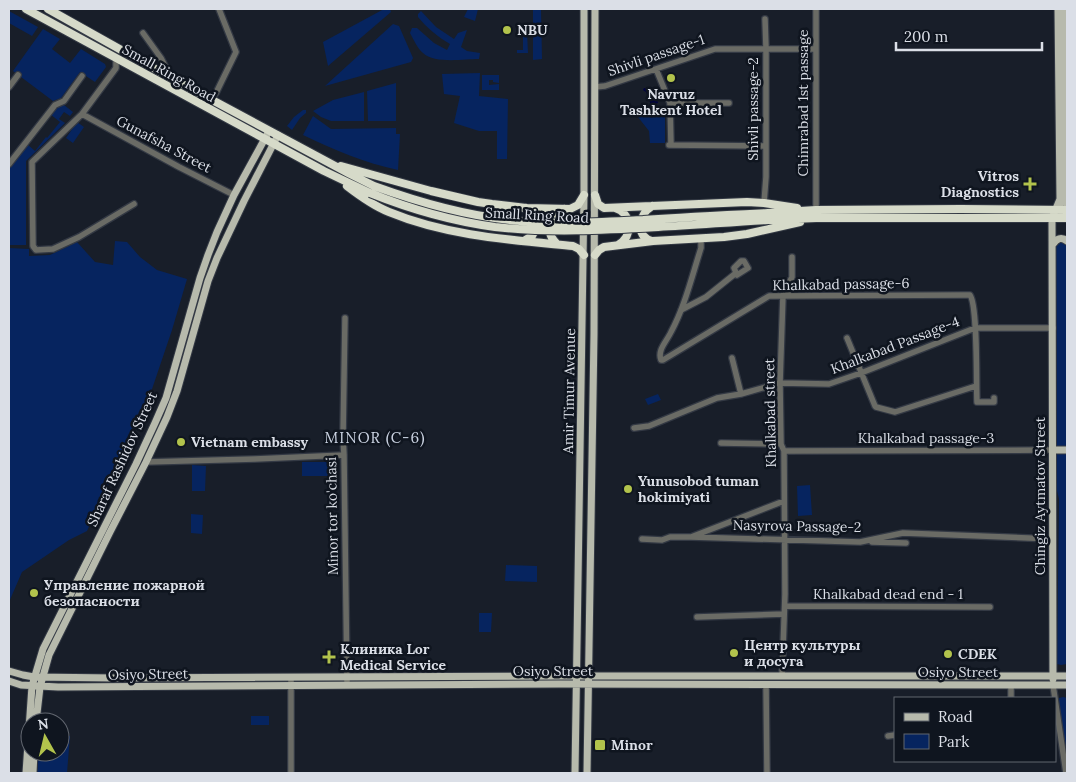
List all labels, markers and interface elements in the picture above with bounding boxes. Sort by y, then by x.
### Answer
scale bar [896,20,1042,52]
place label: NBU [517,21,548,39]
marker: NBU [501,24,513,36]
text: 200 m [904,27,948,46]
street label: Chimrabad 1st passage [794,29,812,176]
street label: Shivli passage-1 [605,30,707,80]
street label: Small Ring Road [119,40,219,106]
street label: Shivli passage-2 [744,57,762,161]
marker: Navruz Tashkent Hotel [665,72,677,84]
place label: Navruz Tashkent Hotel [620,85,723,119]
street label: Gunafsha Street [113,111,215,177]
place label: Vitros Diagnostics [941,167,1019,201]
marker: Vitros Diagnostics [1023,177,1037,191]
street label: Small Ring Road [485,203,589,227]
street label: Khalkabad passage-6 [772,274,910,294]
street label: Khalkabad Passage-4 [828,312,962,378]
street label: Amir Timur Avenue [559,327,579,455]
street label: Khalkabad street [760,358,780,468]
street label: Sharaf Rashidov Street [83,388,161,529]
street label: Chingiz Aytmatov Street [1031,416,1049,575]
district label: MINOR (C-6) [325,428,425,448]
street label: Khalkabad passage-3 [858,429,994,447]
place label: Vietnam embassy [191,433,309,451]
marker: Vietnam embassy [175,436,187,448]
street label: Minor tor ko'chasi [322,457,342,575]
place label: Yunusobod tuman hokimiyati [638,472,759,506]
marker: Yunusobod tuman hokimiyati [622,483,634,495]
street label: Nasyrova Passage-2 [733,516,861,536]
place label: Управление пожарной безопасности [44,576,205,610]
street label: Khalkabad dead end - 1 [813,585,963,603]
marker: Управление пожарной безопасности [28,587,40,599]
place label: Центр культуры и досуга [744,636,861,670]
place label: Клиника Lor Medical Service [340,640,447,674]
place label: CDEK [958,645,997,663]
marker: Центр культуры и досуга [728,647,740,659]
marker: CDEK [942,648,954,660]
marker: Клиника Lor Medical Service [322,650,336,664]
street label: Osiyo Street [513,662,594,680]
street label: Osiyo Street [918,663,999,681]
street label: Osiyo Street [108,664,189,684]
legend [894,697,1056,762]
text: Road [938,707,973,726]
north arrow [20,712,70,762]
text: N [37,714,50,734]
text: Park [938,732,969,751]
place label: Minor [611,736,653,754]
marker: Minor [593,738,607,752]

